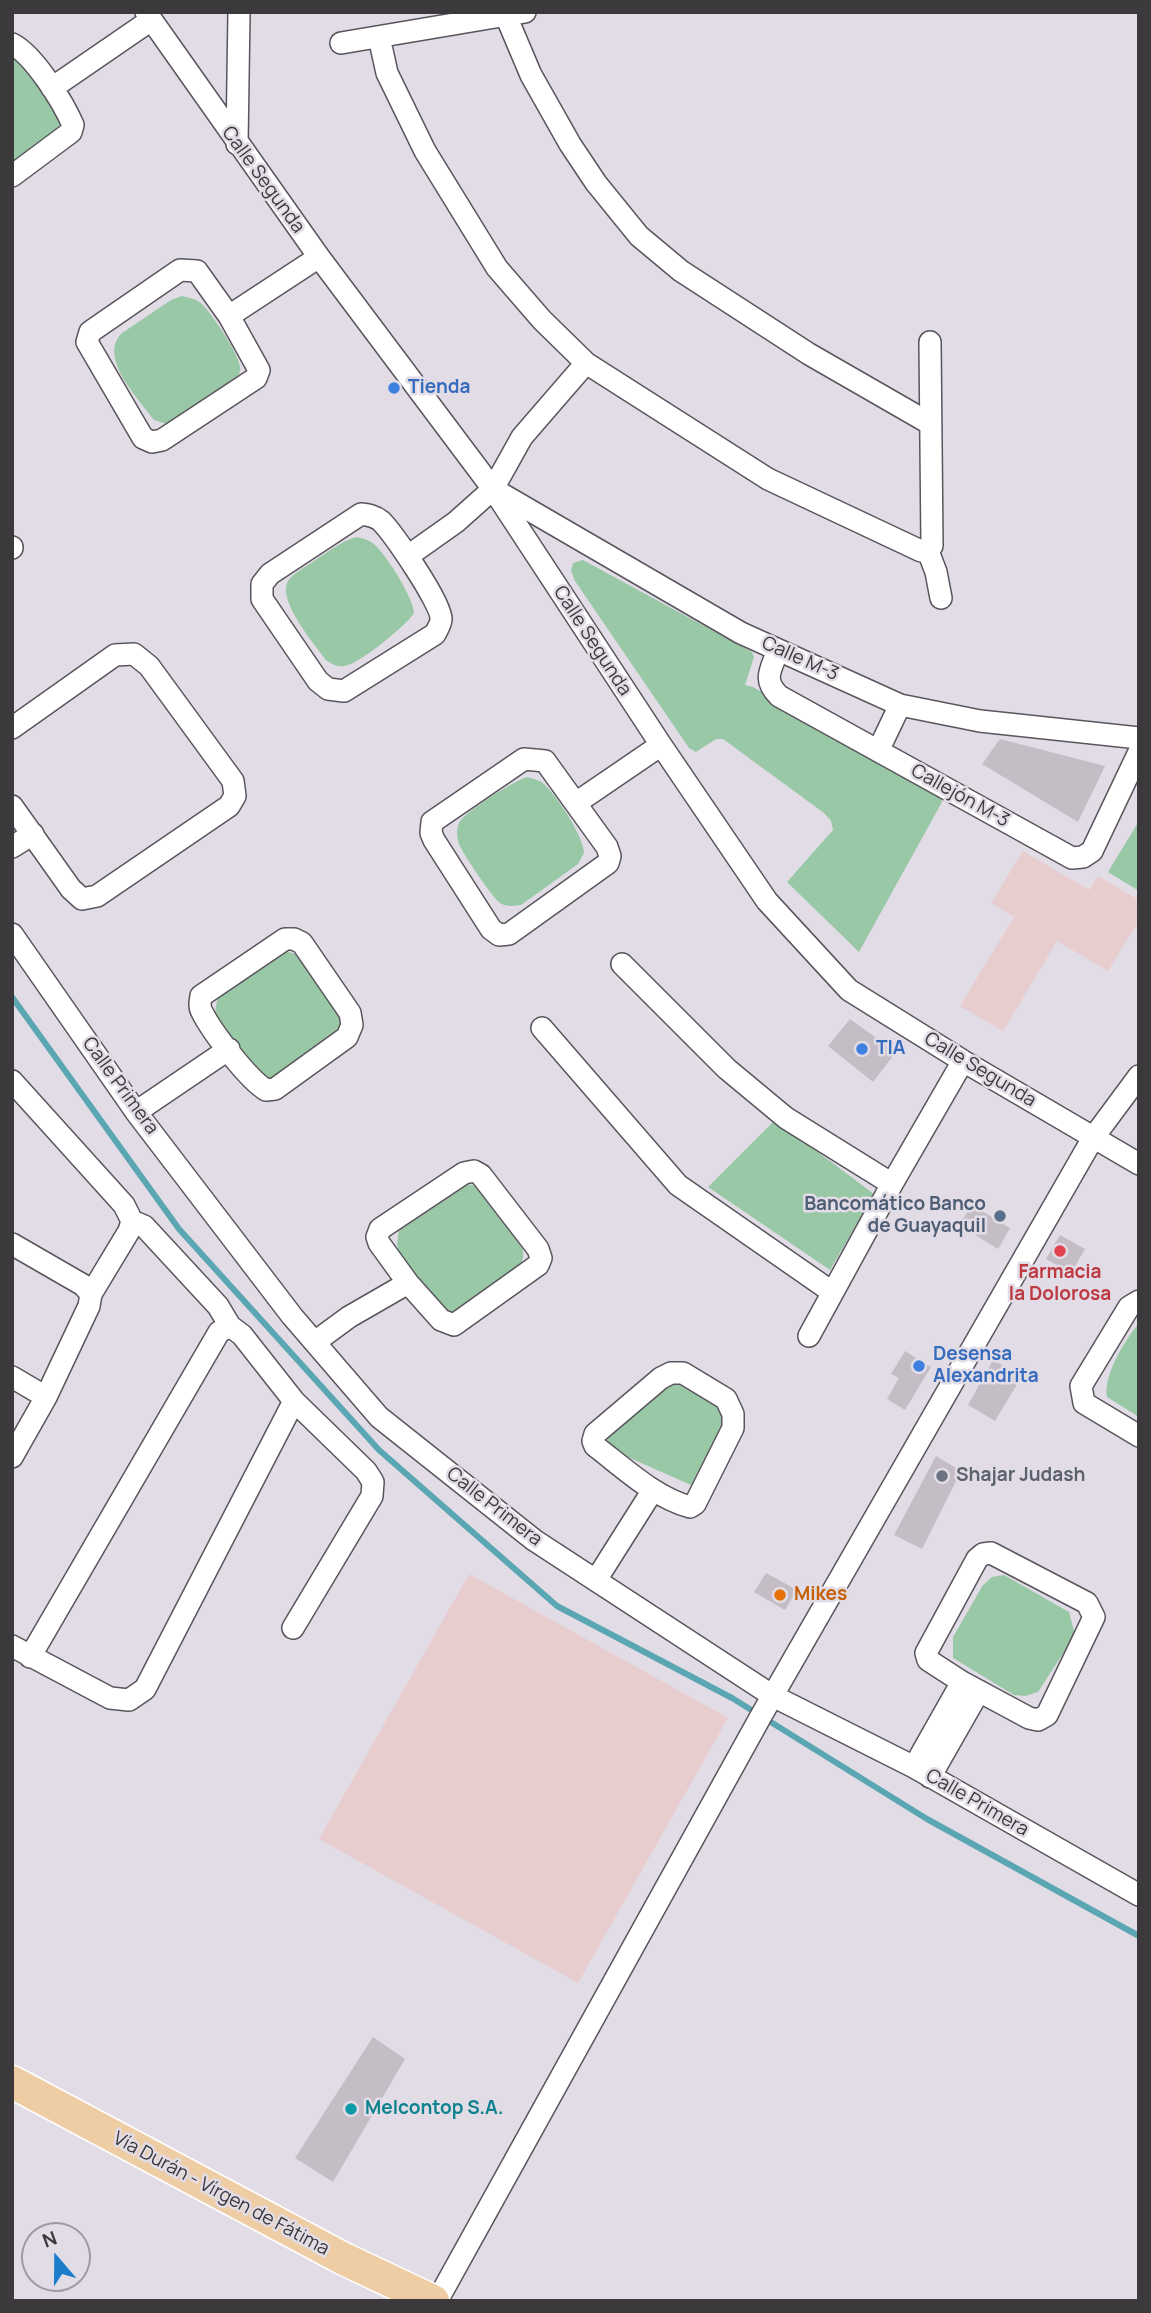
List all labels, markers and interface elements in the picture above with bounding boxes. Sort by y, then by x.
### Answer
street label: Calle Segunda [217,122,309,238]
place label: Tienda [408,377,470,399]
marker: Tienda [386,380,402,396]
street label: Calle Segunda [548,582,636,700]
street label: Calle M-3 [758,632,842,686]
street label: Callejón M-3 [907,760,1013,832]
street label: Calle Segunda [920,1028,1040,1112]
street label: Calle Primera [77,1033,163,1139]
place label: TIA [876,1038,906,1060]
marker: TIA [854,1041,870,1057]
place label: Bancomático Banco de Guayaquil [804,1194,986,1238]
marker: Bancomático Banco de Guayaquil [992,1208,1008,1224]
marker: Farmacia la Dolorosa [1052,1243,1068,1259]
place label: Farmacia la Dolorosa [1009,1262,1111,1306]
place label: Desensa Alexandrita [933,1344,1039,1388]
marker: Desensa Alexandrita [911,1358,927,1374]
street label: Calle Primera [442,1463,546,1551]
place label: Shajar Judash [956,1465,1085,1487]
marker: Shajar Judash [934,1468,950,1484]
place label: Mikes [794,1584,847,1606]
marker: Mikes [772,1587,788,1603]
street label: Calle Primera [922,1764,1032,1842]
place label: Melcontop S.A. [365,2098,504,2120]
marker: Melcontop S.A. [343,2101,359,2117]
street label: Vía Durán - Vírgen de Fátima [109,2127,333,2261]
north arrow [21,2222,91,2292]
text: N [39,2225,60,2254]

